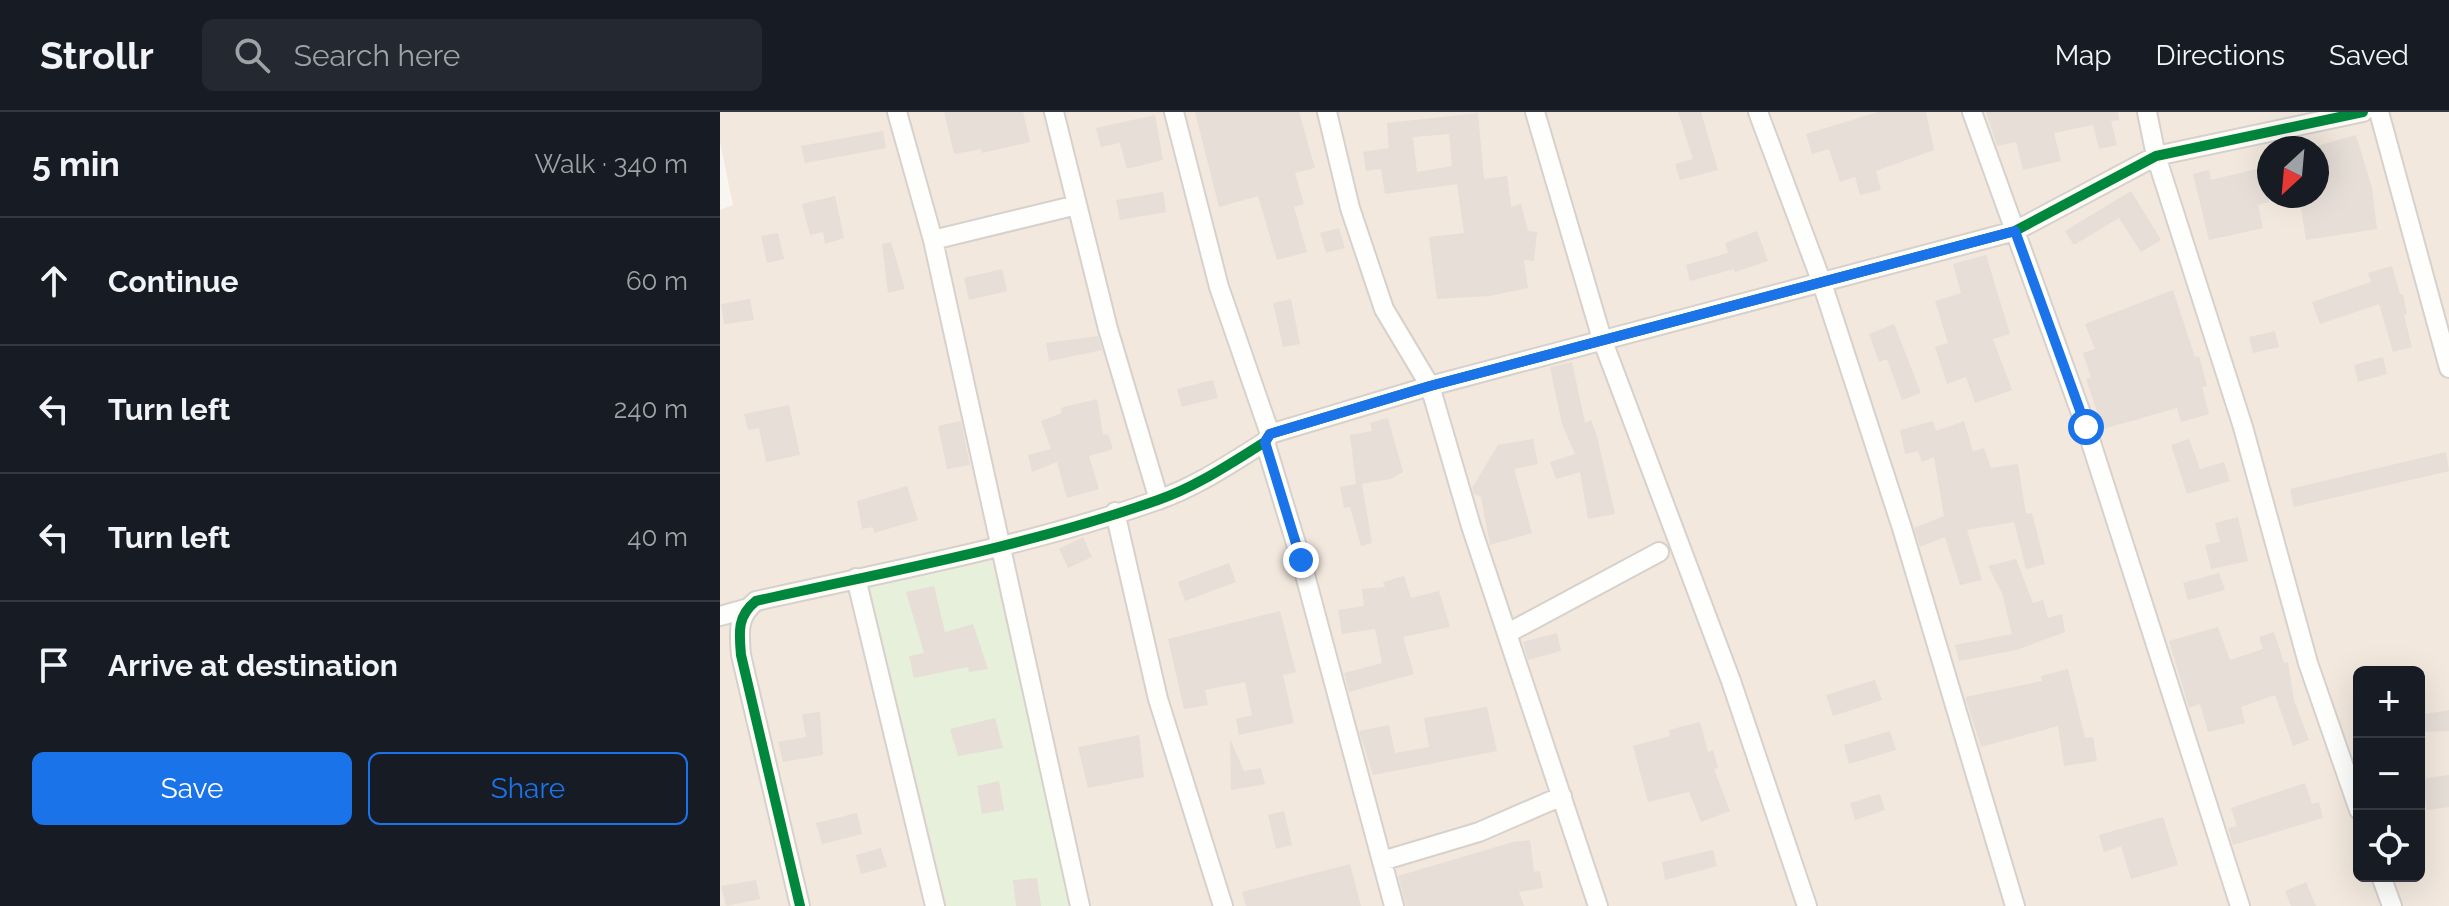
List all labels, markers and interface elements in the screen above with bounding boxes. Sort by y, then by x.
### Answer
search box [202,19,762,91]
text: Strollr [40,33,154,78]
icon: search [230,33,274,77]
text: Search here [294,38,460,73]
text: Map [2055,39,2112,72]
text: Directions [2156,39,2285,72]
text: Saved [2329,39,2409,72]
north arrow [2257,136,2329,208]
text: 5 min [32,144,120,184]
text: Walk · 340 m [534,149,688,179]
icon: ahead [32,259,76,303]
text: Continue [108,264,239,299]
text: 60 m [626,266,688,296]
icon: left [32,387,76,431]
text: Turn left [108,392,230,427]
text: 240 m [614,394,688,424]
route start [2068,409,2104,445]
icon: left [32,515,76,559]
text: Turn left [108,520,230,555]
text: 40 m [627,522,688,552]
route end [1283,542,1319,578]
icon: arrive [32,643,76,687]
text: Arrive at destination [108,648,398,683]
map controls [2353,666,2425,882]
button: + [2353,666,2425,738]
button: − [2353,738,2425,810]
button: Save [32,752,352,825]
button: Share [368,752,688,825]
button: locate [2353,810,2425,882]

